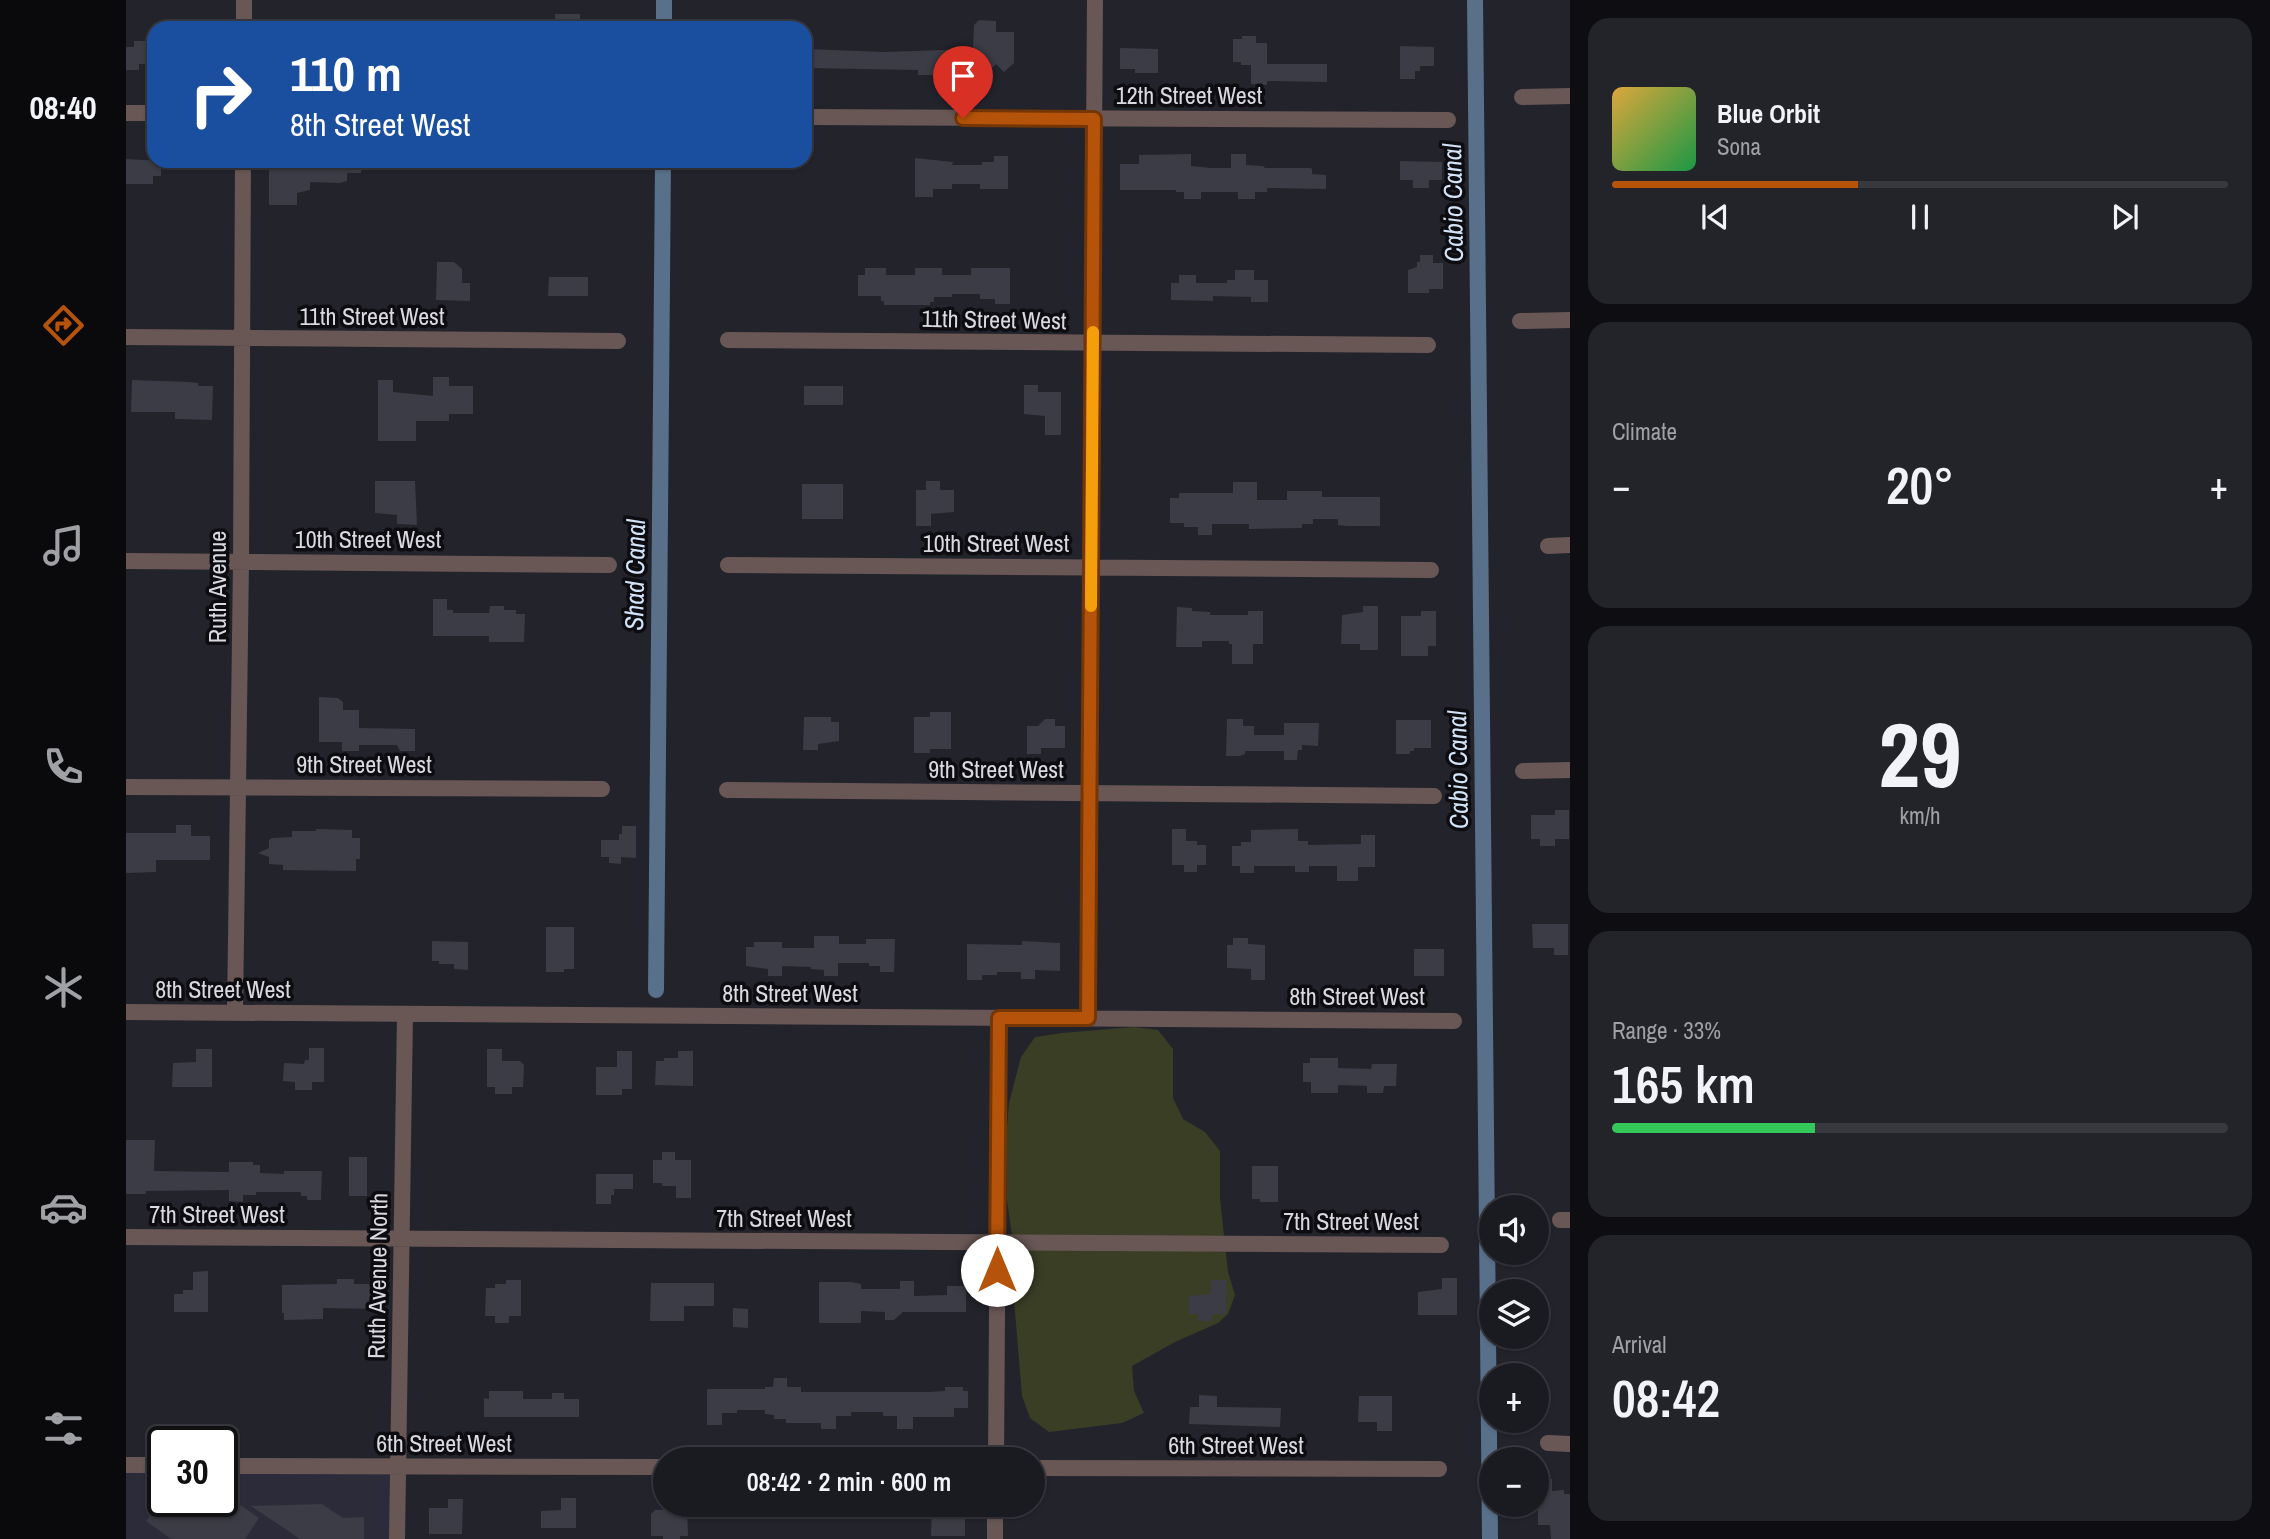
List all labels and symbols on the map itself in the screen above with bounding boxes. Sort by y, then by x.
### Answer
pin [933,46,993,118]
street label: 12th Street West [1116,79,1263,111]
water label: Cabio Canal [1434,142,1471,263]
street label: 11th Street West [300,300,445,332]
street label: 11th Street West [921,302,1067,336]
water label: Shad Canal [616,518,653,631]
street label: 10th Street West [295,523,442,555]
street label: 10th Street West [923,527,1070,559]
street label: Ruth Avenue [201,531,233,643]
water label: Cabio Canal [1439,709,1476,830]
street label: 9th Street West [296,748,432,780]
street label: 9th Street West [928,753,1064,785]
street label: 8th Street West [155,973,291,1005]
street label: 8th Street West [722,977,858,1009]
street label: 8th Street West [1289,980,1425,1012]
street label: Ruth Avenue North [360,1193,394,1359]
street label: 7th Street West [149,1198,285,1230]
street label: 7th Street West [716,1202,852,1234]
street label: 7th Street West [1283,1205,1419,1237]
position arrow [960,1233,1034,1307]
speed limit sign: 30 [147,1426,238,1517]
street label: 6th Street West [376,1427,512,1459]
street label: 6th Street West [1168,1429,1304,1461]

